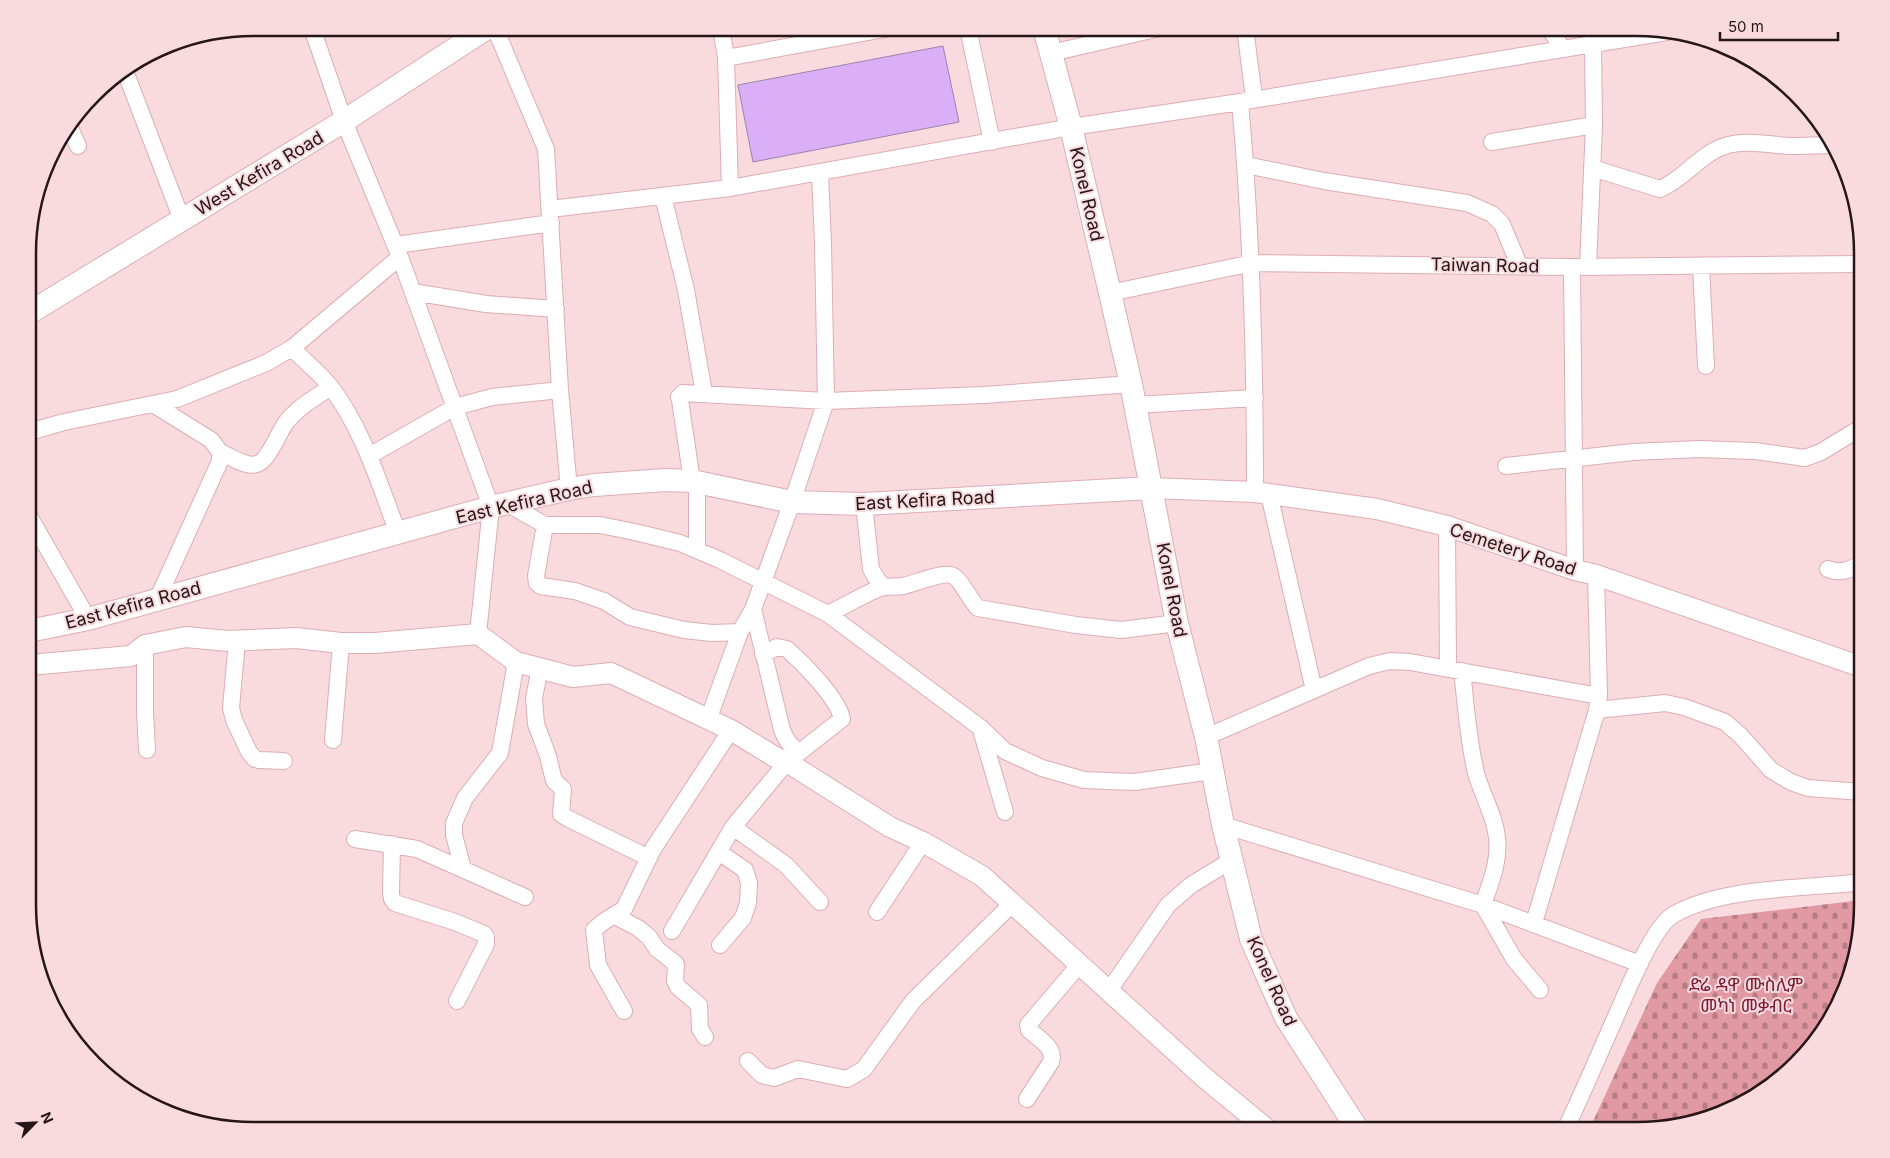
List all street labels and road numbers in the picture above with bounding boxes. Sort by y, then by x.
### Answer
street label: West Kefira Road [191,126,327,220]
street label: Konel Road [1066,145,1108,243]
street label: Taiwan Road [1430,254,1540,276]
street label: East Kefira Road [454,476,594,528]
street label: East Kefira Road [855,486,995,514]
street label: Cemetery Road [1447,519,1579,579]
street label: Konel Road [1153,541,1191,639]
street label: East Kefira Road [63,577,203,633]
street label: Konel Road [1243,933,1301,1029]

